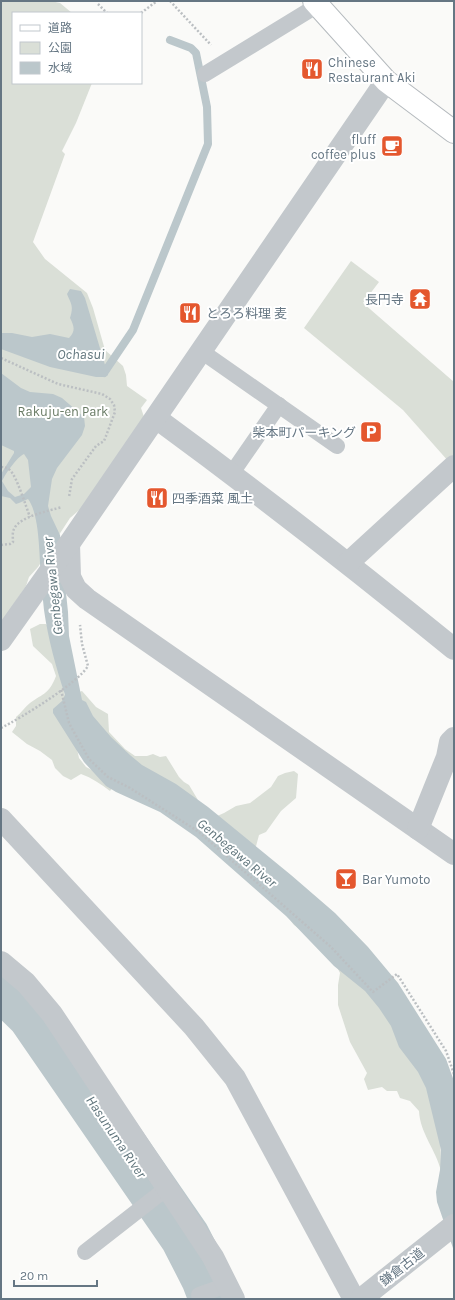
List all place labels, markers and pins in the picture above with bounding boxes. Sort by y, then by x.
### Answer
place label: Chinese Restaurant Aki [328,55,416,85]
restaurant icon: Chinese Restaurant Aki [299,56,325,82]
place label: fluff coffee plus [311,132,377,162]
cafe icon: fluff coffee plus [379,133,405,159]
temple icon: 長円寺 [407,286,433,312]
place label: 長円寺 [365,292,404,307]
restaurant icon: とろろ料理 麦 [177,300,203,326]
place label: とろろ料理 麦 [206,306,287,321]
parking icon: 柴本町パーキング [358,419,384,445]
place label: 柴本町パーキング [252,425,356,440]
restaurant icon: 四季酒菜 風土 [144,485,170,511]
place label: 四季酒菜 風土 [172,491,253,506]
bar icon: Bar Yumoto [333,866,359,892]
place label: Bar Yumoto [362,872,430,887]

